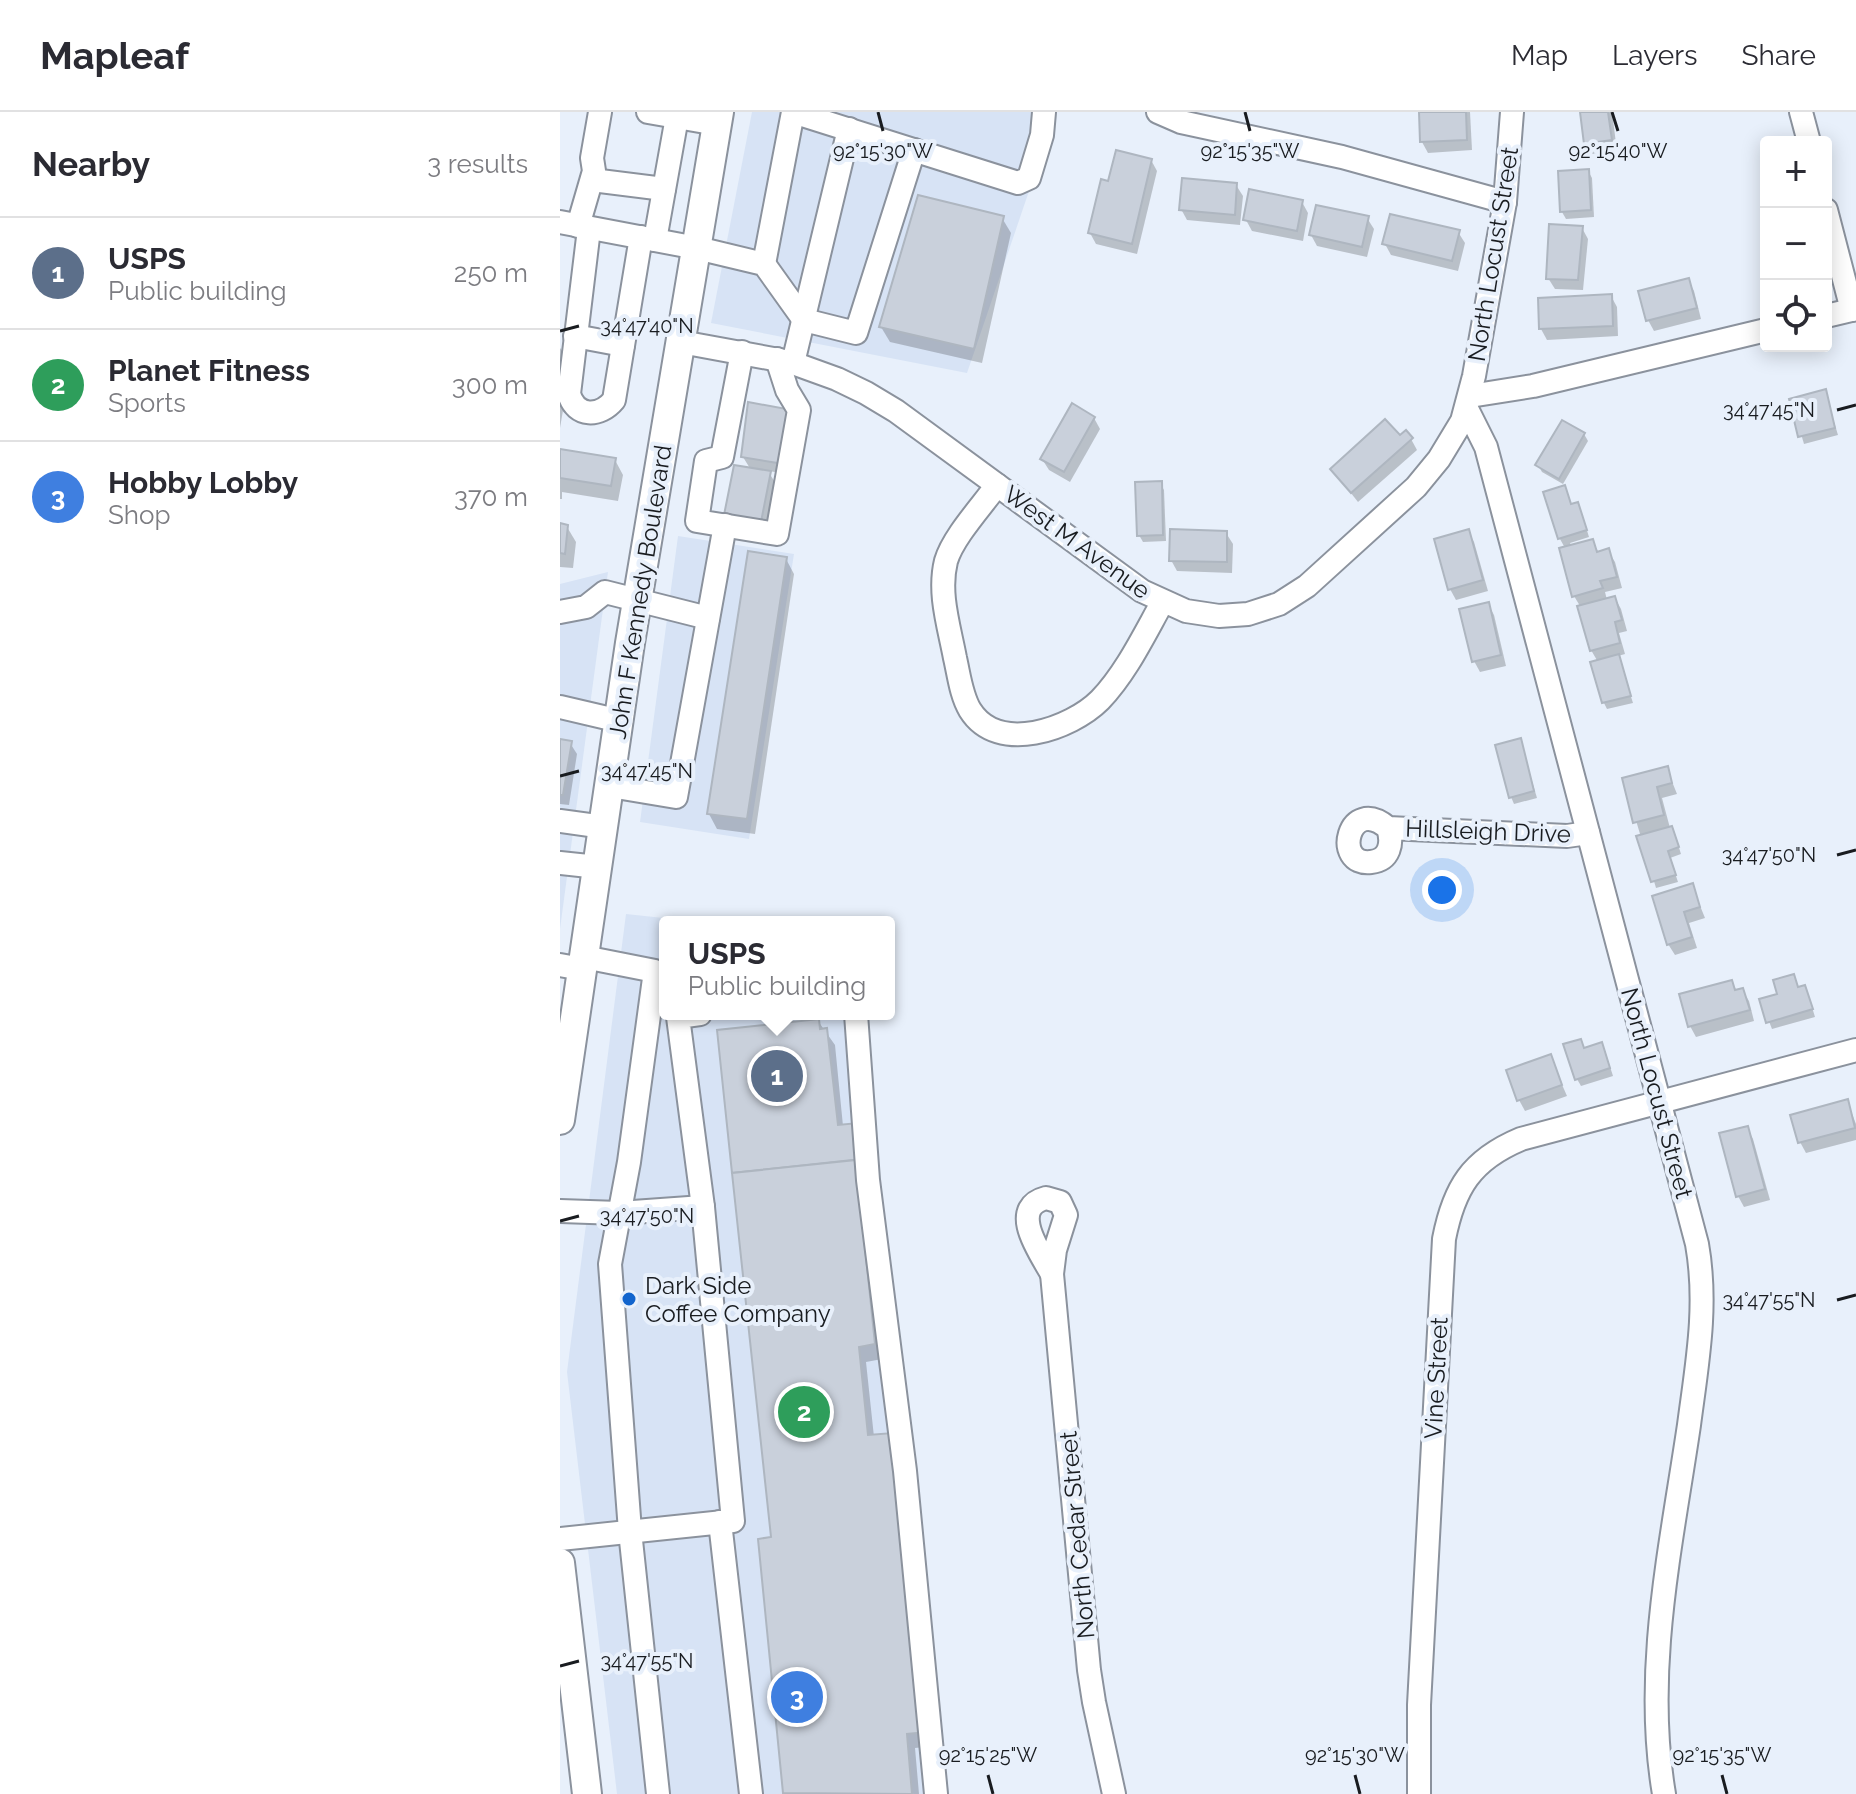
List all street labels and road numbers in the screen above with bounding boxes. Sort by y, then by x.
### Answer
street label: North Locust Street [1462,145,1524,363]
street label: John F Kennedy Boulevard [602,443,678,741]
street label: West M Avenue [998,479,1156,605]
street label: Hillsleigh Drive [1405,814,1571,848]
street label: North Locust Street [1615,984,1699,1202]
street label: Vine Street [1418,1316,1454,1440]
street label: North Cedar Street [1053,1430,1101,1640]

